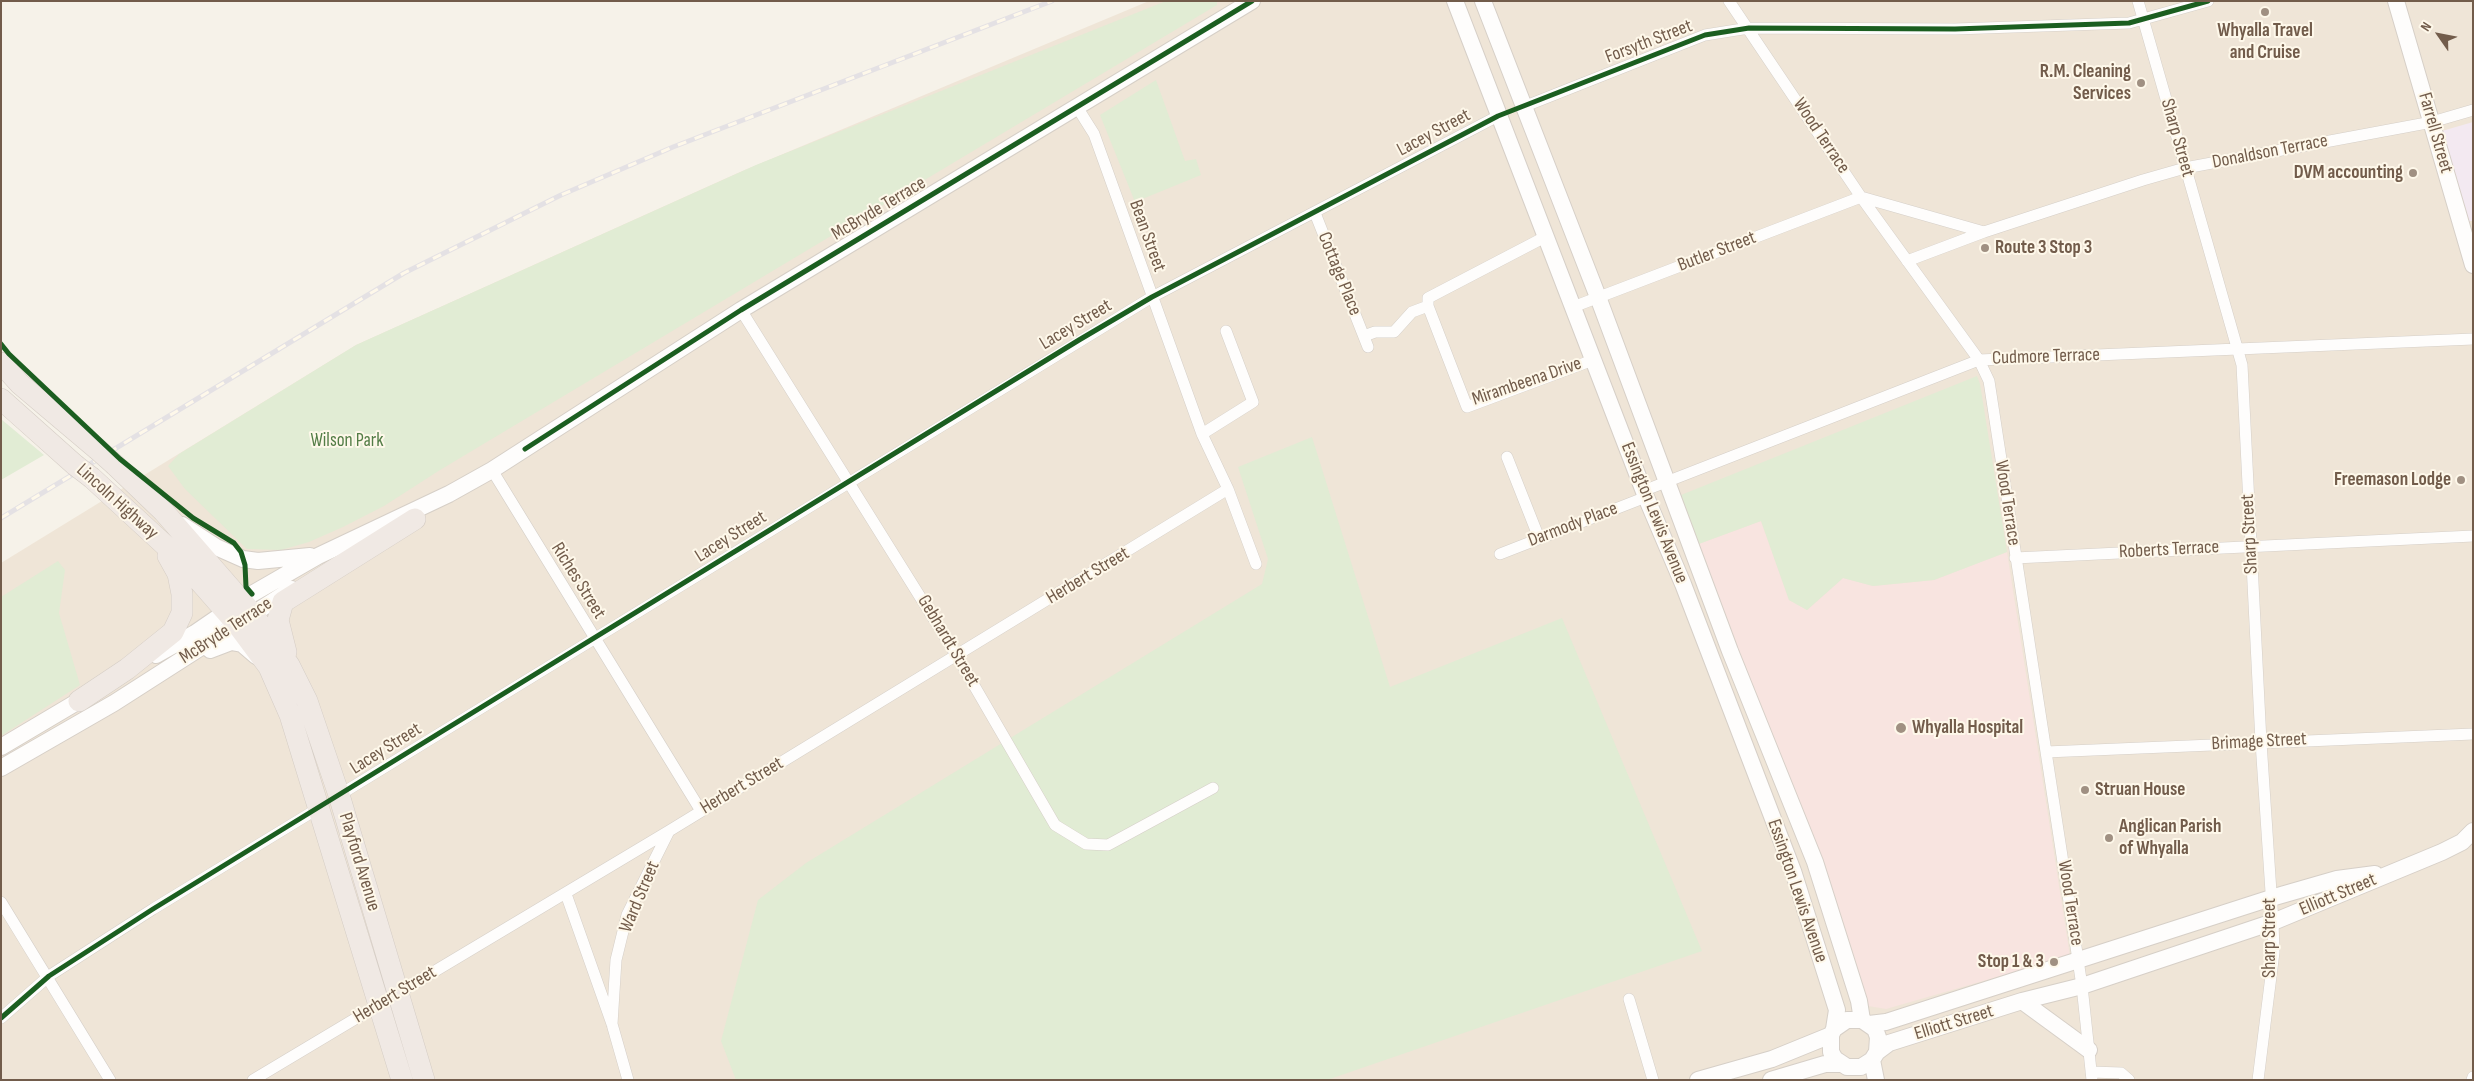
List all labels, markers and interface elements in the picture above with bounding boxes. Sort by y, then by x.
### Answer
marker: Whyalla Travel and Cruise [2259,6,2271,18]
north arrow [2414,10,2464,60]
street label: Forsyth Street [1602,15,1696,69]
text: N [2417,19,2435,34]
place label: Whyalla Travel and Cruise [2217,20,2313,64]
place label: R.M. Cleaning Services [2040,61,2131,105]
marker: R.M. Cleaning Services [2135,77,2147,89]
street label: Farrell Street [2413,90,2457,176]
street label: Wood Terrace [1788,94,1854,178]
street label: Sharp Street [2155,96,2199,180]
street label: Lacey Street [1393,104,1475,162]
street label: Donaldson Terrace [2210,130,2330,174]
place label: DVM accounting [2294,162,2403,184]
marker: DVM accounting [2407,167,2419,179]
street label: McBryde Terrace [828,172,930,246]
street label: Bean Street [1124,197,1170,275]
street label: Butler Street [1675,227,1759,277]
street label: Cottage Place [1312,229,1366,319]
place label: Route 3 Stop 3 [1995,237,2092,259]
marker: Route 3 Stop 3 [1979,242,1991,254]
street label: Lacey Street [1036,295,1116,355]
street label: Cudmore Terrace [1992,344,2100,370]
street label: Mirambeena Drive [1469,353,1585,411]
park label: Wilson Park [310,430,384,452]
street label: Essington Lewis Avenue [1615,439,1693,587]
street label: Lincoln Highway [71,459,163,545]
street label: Wood Terrace [1989,459,2025,547]
place label: Freemason Lodge [2334,469,2451,491]
marker: Freemason Lodge [2455,474,2467,486]
street label: Sharp Street [2237,493,2263,575]
street label: Darmody Place [1525,497,1621,553]
street label: Lacey Street [691,506,771,568]
street label: Roberts Terrace [2118,536,2220,564]
street label: Riches Street [546,539,610,623]
street label: Herbert Street [1042,542,1134,610]
street label: Gebhardt Street [912,591,984,691]
street label: McBryde Terrace [175,593,277,669]
place label: Whyalla Hospital [1912,717,2023,739]
street label: Lacey Street [346,718,426,780]
marker: Whyalla Hospital [1894,721,1908,735]
street label: Brimage Street [2211,728,2307,756]
street label: Herbert Street [696,752,788,820]
place label: Struan House [2095,779,2185,801]
marker: Struan House [2079,784,2091,796]
street label: Playford Avenue [333,810,385,914]
street label: Essington Lewis Avenue [1762,816,1832,966]
place label: Anglican Parish of Whyalla [2119,816,2221,860]
marker: Anglican Parish of Whyalla [2103,832,2115,844]
street label: Ward Street [615,858,665,936]
street label: Wood Terrace [2052,859,2088,947]
street label: Elliott Street [2296,869,2380,921]
street label: Sharp Street [2259,898,2281,978]
place label: Stop 1 & 3 [1978,951,2044,973]
marker: Stop 1 & 3 [2048,956,2060,968]
street label: Herbert Street [349,961,441,1029]
street label: Elliott Street [1912,1000,1996,1046]

